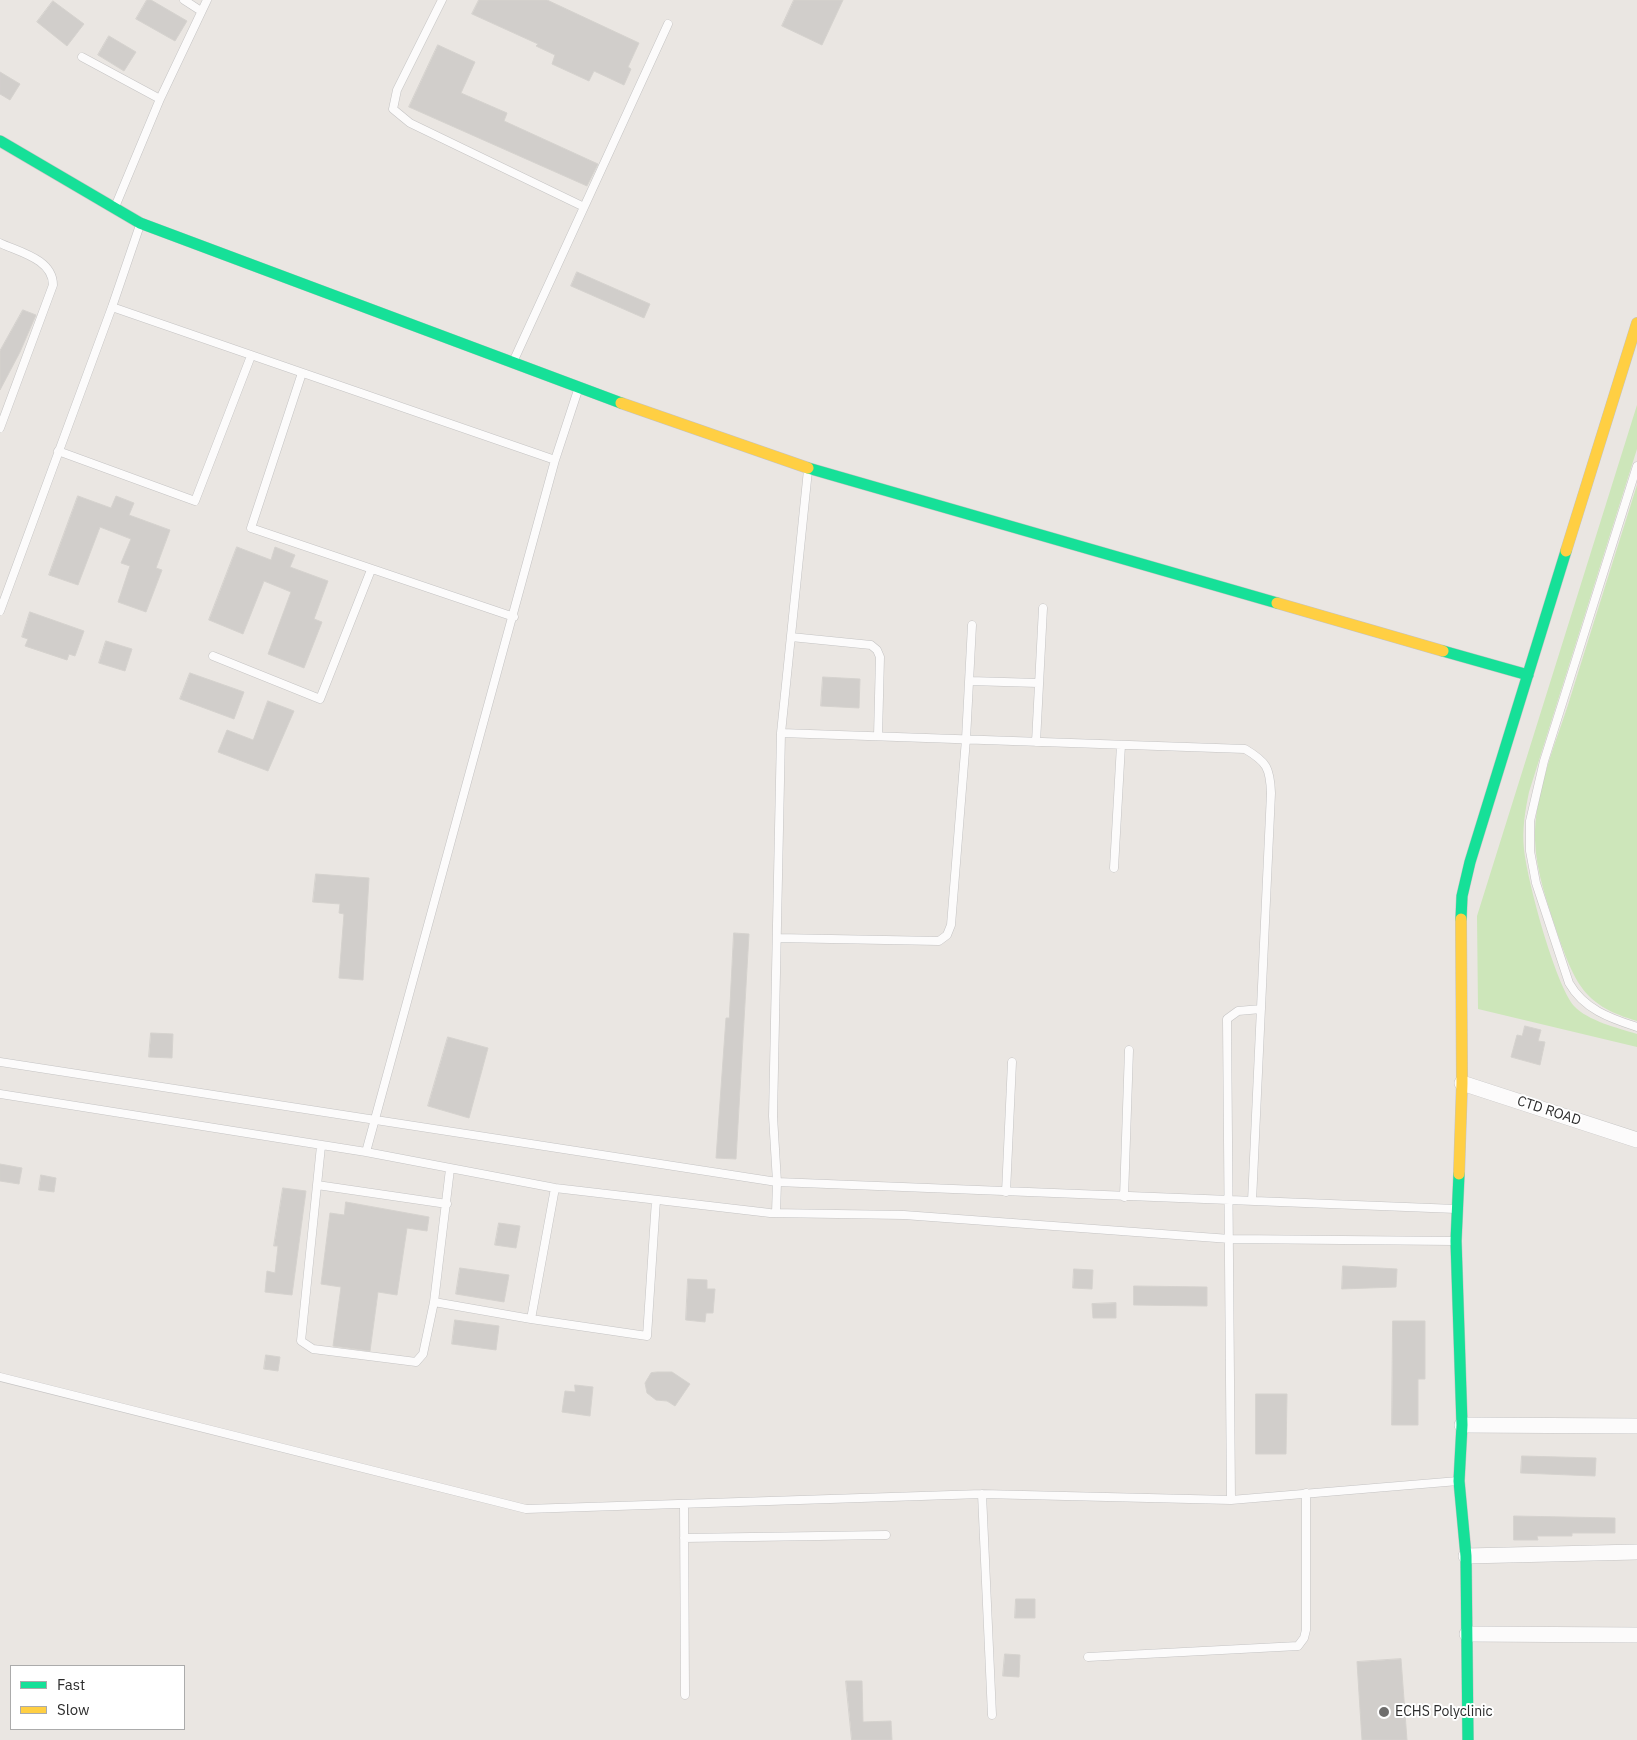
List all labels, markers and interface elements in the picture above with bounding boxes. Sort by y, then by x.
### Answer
street label: CTD ROAD [1515,1093,1583,1129]
legend [10,1665,185,1730]
text: Fast [57,1675,85,1694]
text: Slow [57,1700,90,1719]
place label: ECHS Polyclinic [1395,1704,1493,1720]
marker: ECHS Polyclinic [1377,1705,1391,1719]

